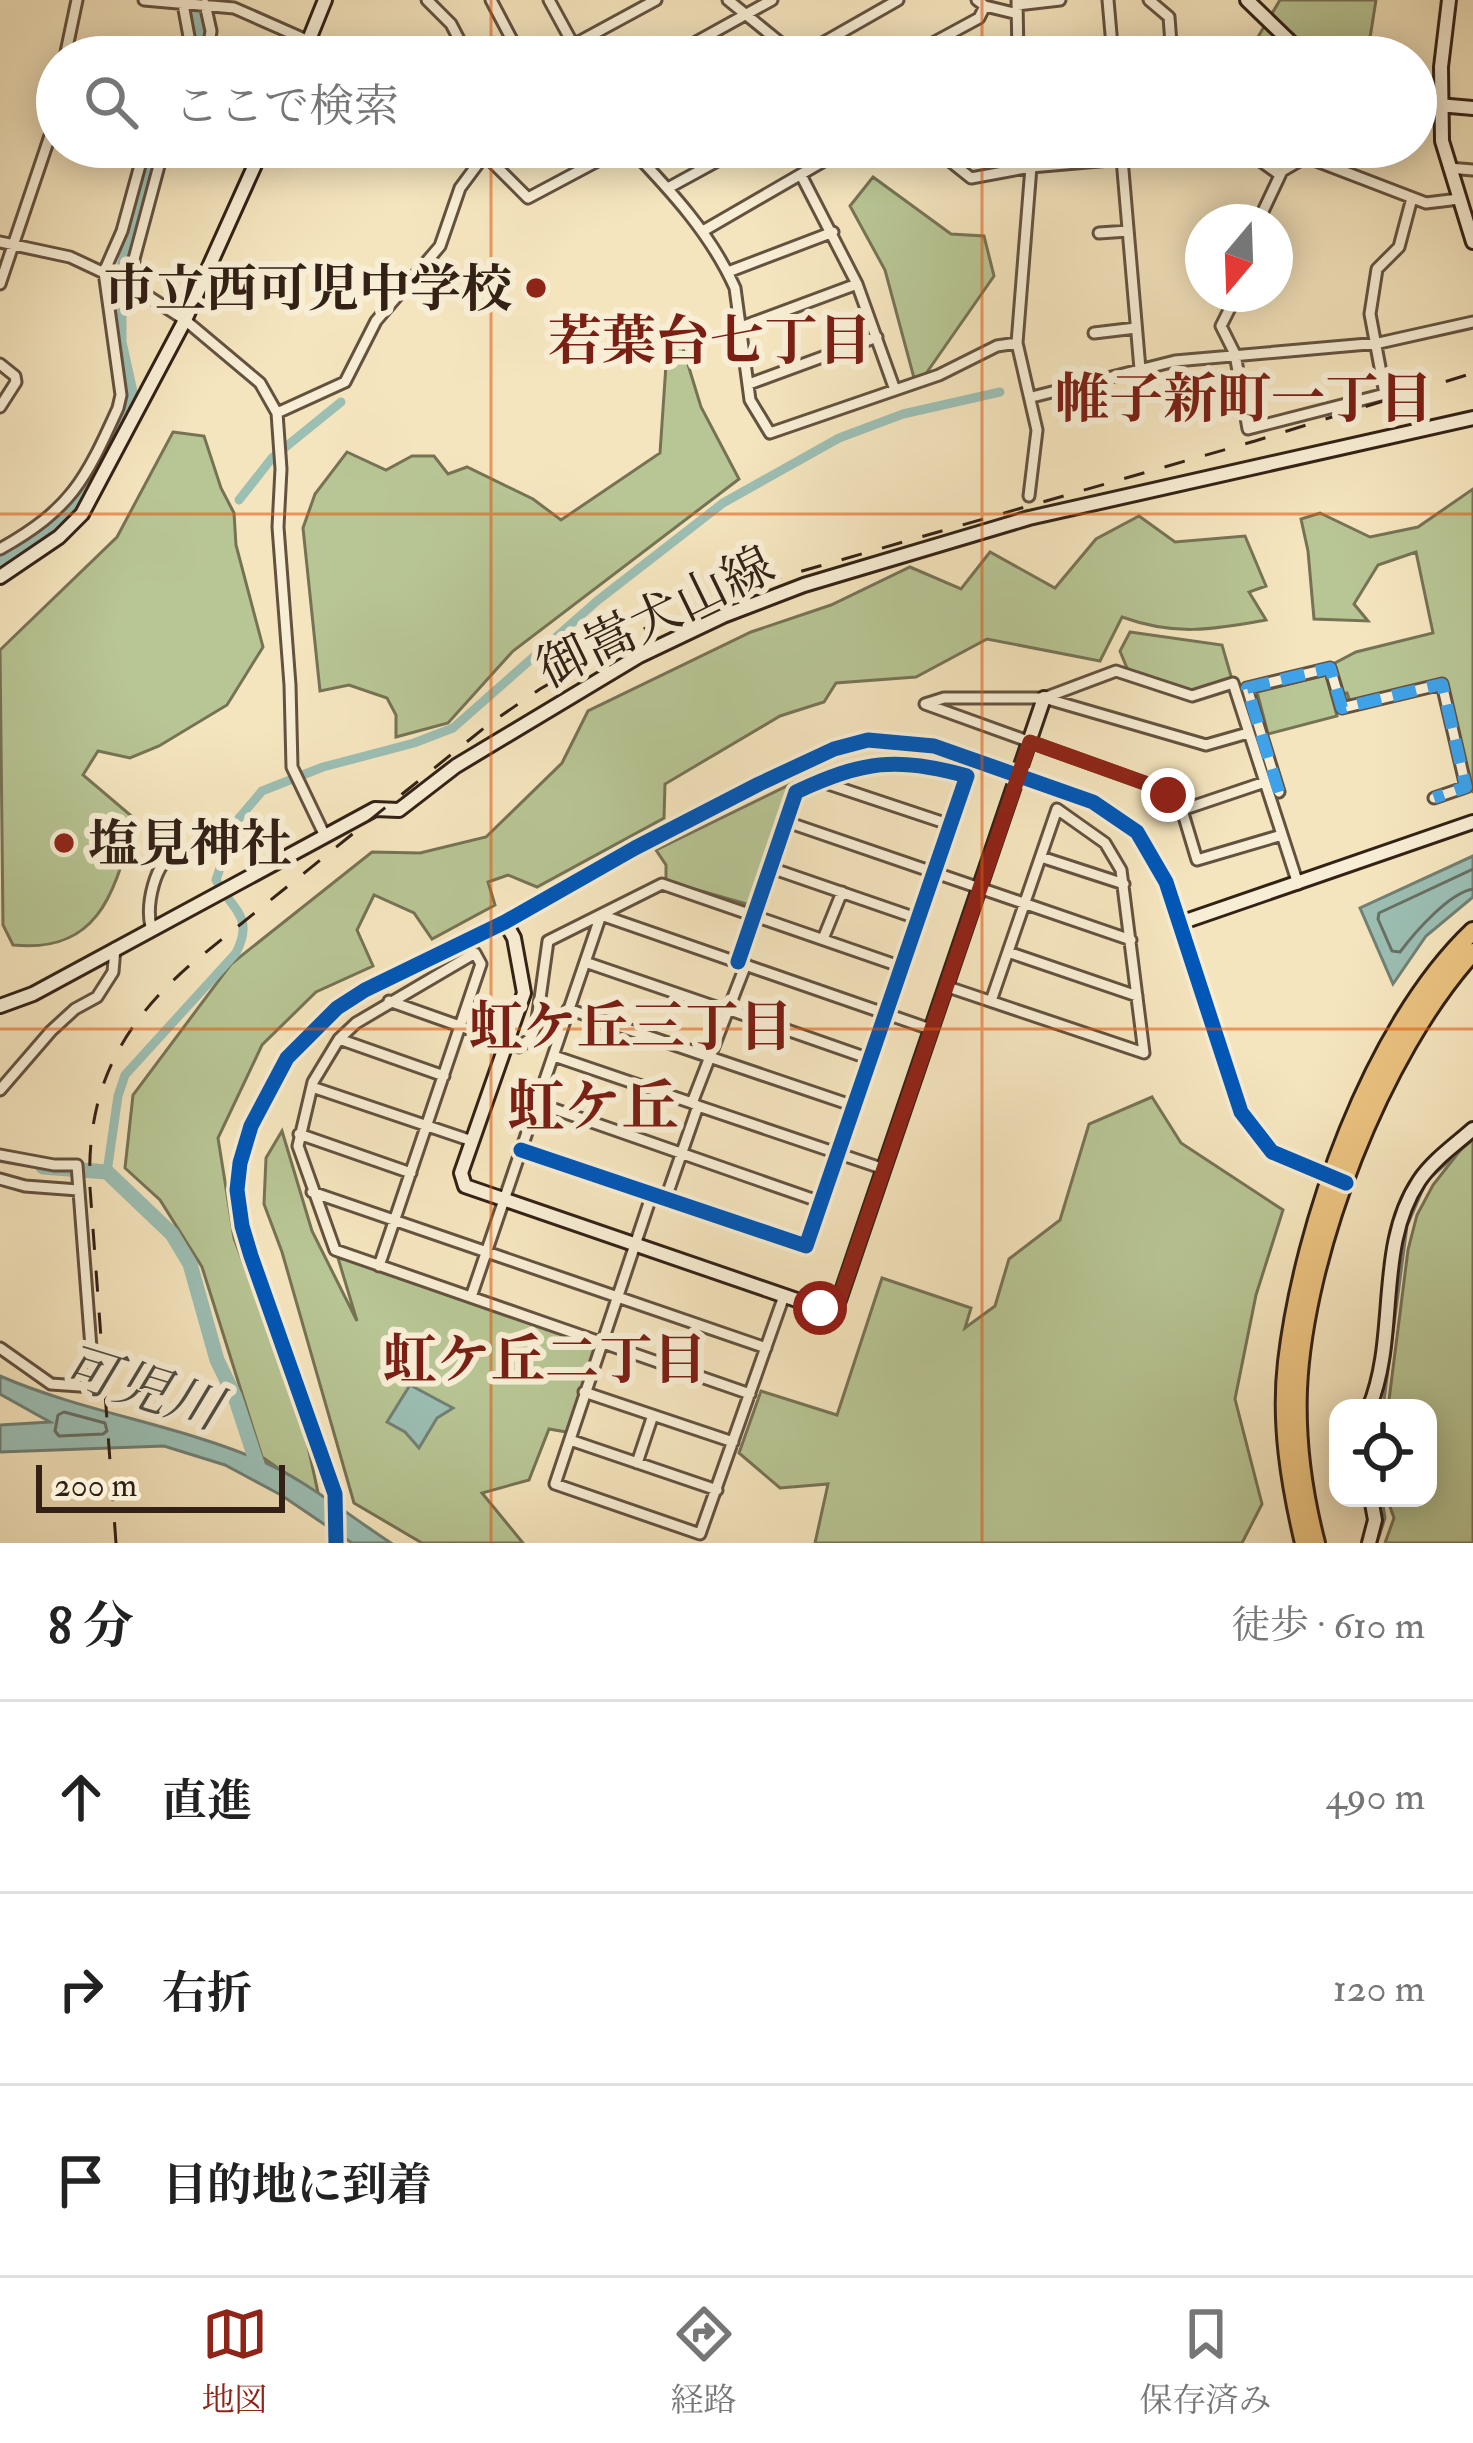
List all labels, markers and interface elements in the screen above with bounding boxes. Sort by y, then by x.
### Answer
search box [36,36,1437,168]
icon: search [78,69,144,135]
text: ここで検索 [174,79,399,135]
north arrow [1185,204,1293,312]
place label: 市立西可児中学校 [104,258,512,322]
marker: 市立西可児中学校 [523,275,549,301]
district label: 若葉台七丁目 [548,308,872,376]
district label: 帷子新町一丁目 [1055,366,1433,434]
street label: 御嵩犬山線 [527,533,785,702]
route end [1141,768,1195,822]
place label: 塩見神社 [88,813,292,877]
marker: 塩見神社 [51,830,77,856]
district label: 虹ケ丘三丁目 [469,994,793,1062]
district label: 虹ケ丘 [508,1072,679,1144]
route start [793,1281,847,1335]
district label: 虹ケ丘二丁目 [383,1327,707,1395]
water label: 可児川 [54,1333,234,1447]
map controls [1329,1399,1437,1507]
button: locate [1329,1399,1437,1507]
scale bar [36,1459,285,1512]
text: 200 m [54,1465,137,1506]
text: 8 分 [48,1595,134,1659]
text: 徒歩 · 610 m [1231,1601,1425,1650]
icon: ahead [48,1764,114,1830]
text: 490 m [1326,1772,1425,1821]
text: 直進 [162,1774,252,1830]
icon: right [48,1956,114,2022]
text: 120 m [1333,1964,1425,2013]
text: 右折 [162,1966,252,2022]
icon: arrive [48,2148,114,2214]
text: 目的地に到着 [162,2158,432,2214]
tab: 地図 [202,2301,268,2421]
tab: 経路 [671,2301,737,2421]
tab: 保存済み [1140,2301,1272,2421]

